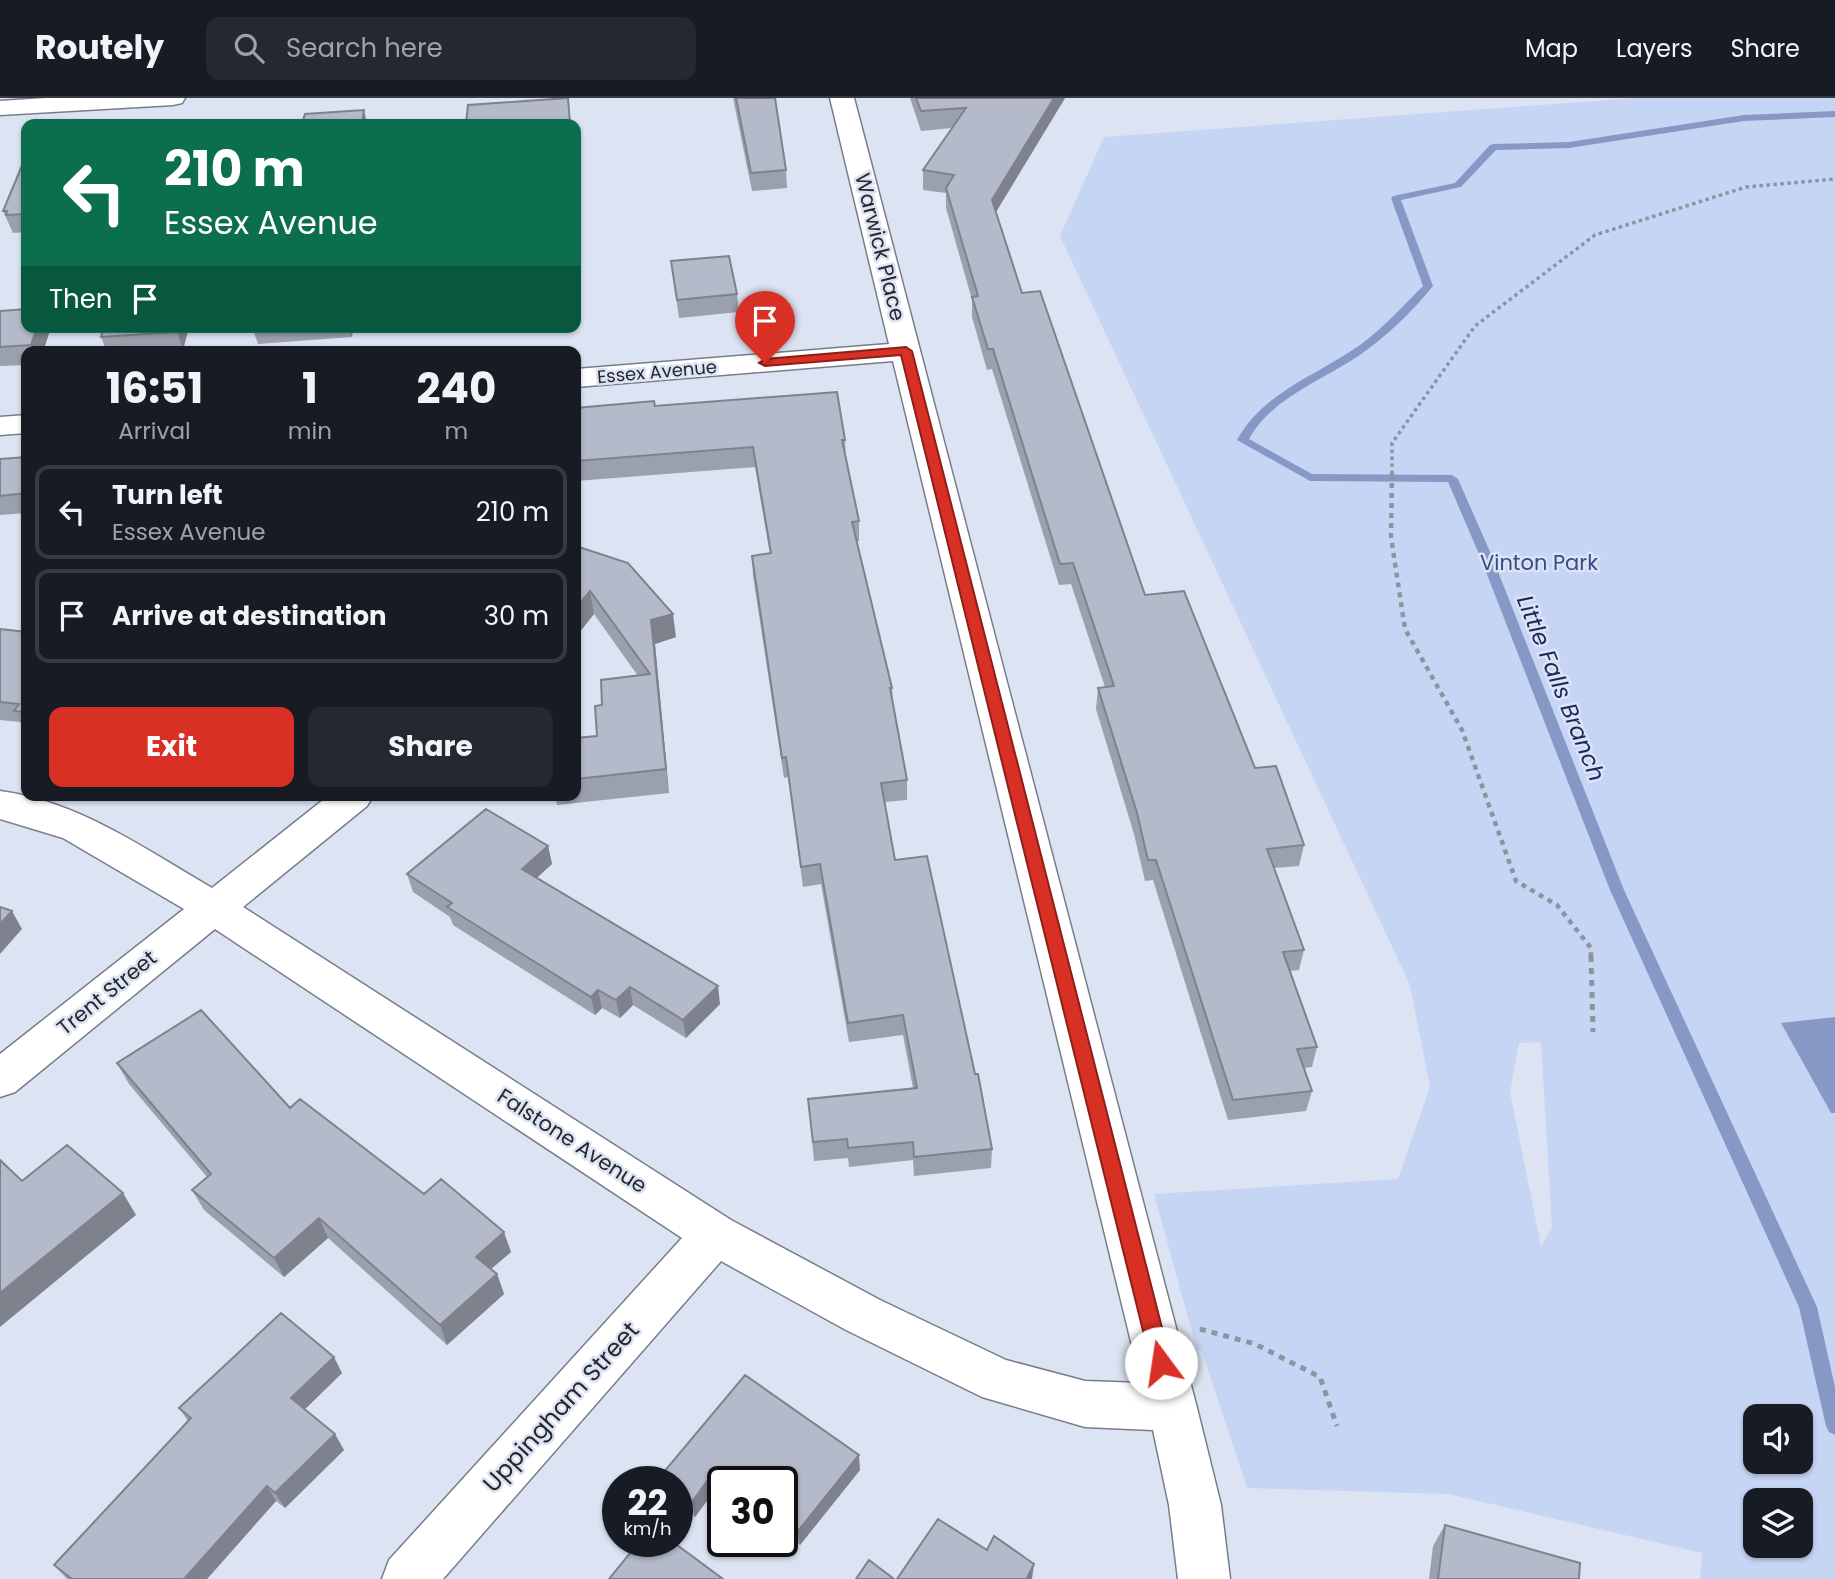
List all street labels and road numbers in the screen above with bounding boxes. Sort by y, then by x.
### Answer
street label: Warwick Place [848,170,913,324]
street label: Essex Avenue [596,354,718,389]
street label: Trent Street [51,943,163,1042]
street label: Falstone Avenue [492,1081,653,1200]
street label: Uppingham Street [475,1314,646,1499]

